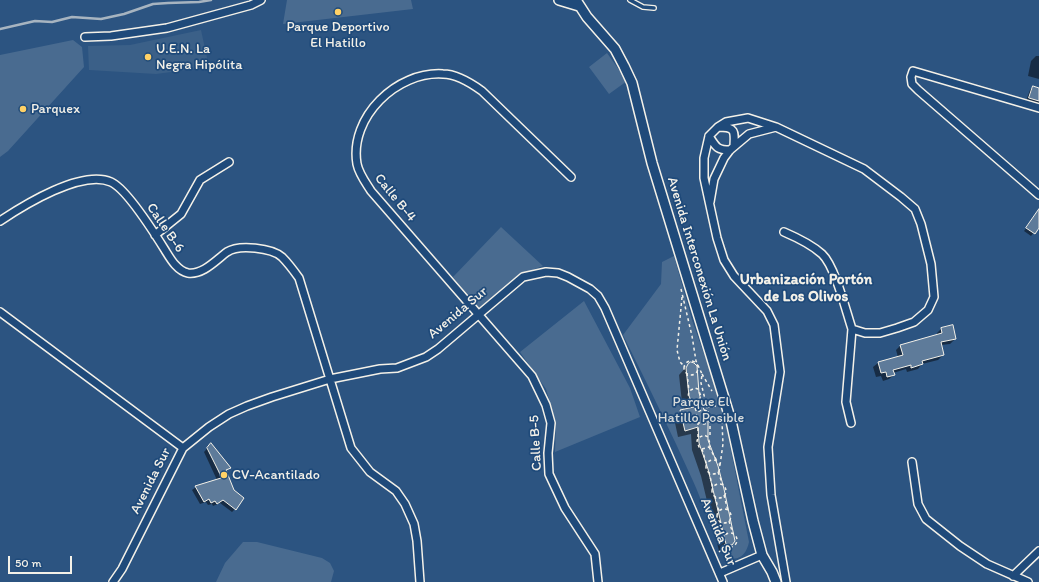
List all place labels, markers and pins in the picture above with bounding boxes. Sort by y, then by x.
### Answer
marker: Parque Deportivo El Hatillo [333,7,343,17]
place label: Parque Deportivo El Hatillo [286,19,390,52]
place label: U.E.N. La Negra Hipólita [156,41,243,74]
marker: U.E.N. La Negra Hipólita [143,52,153,62]
place label: Parquex [31,101,80,117]
marker: Parquex [18,104,28,114]
place label: CV-Acantilado [232,467,320,483]
marker: CV-Acantilado [219,470,229,480]

